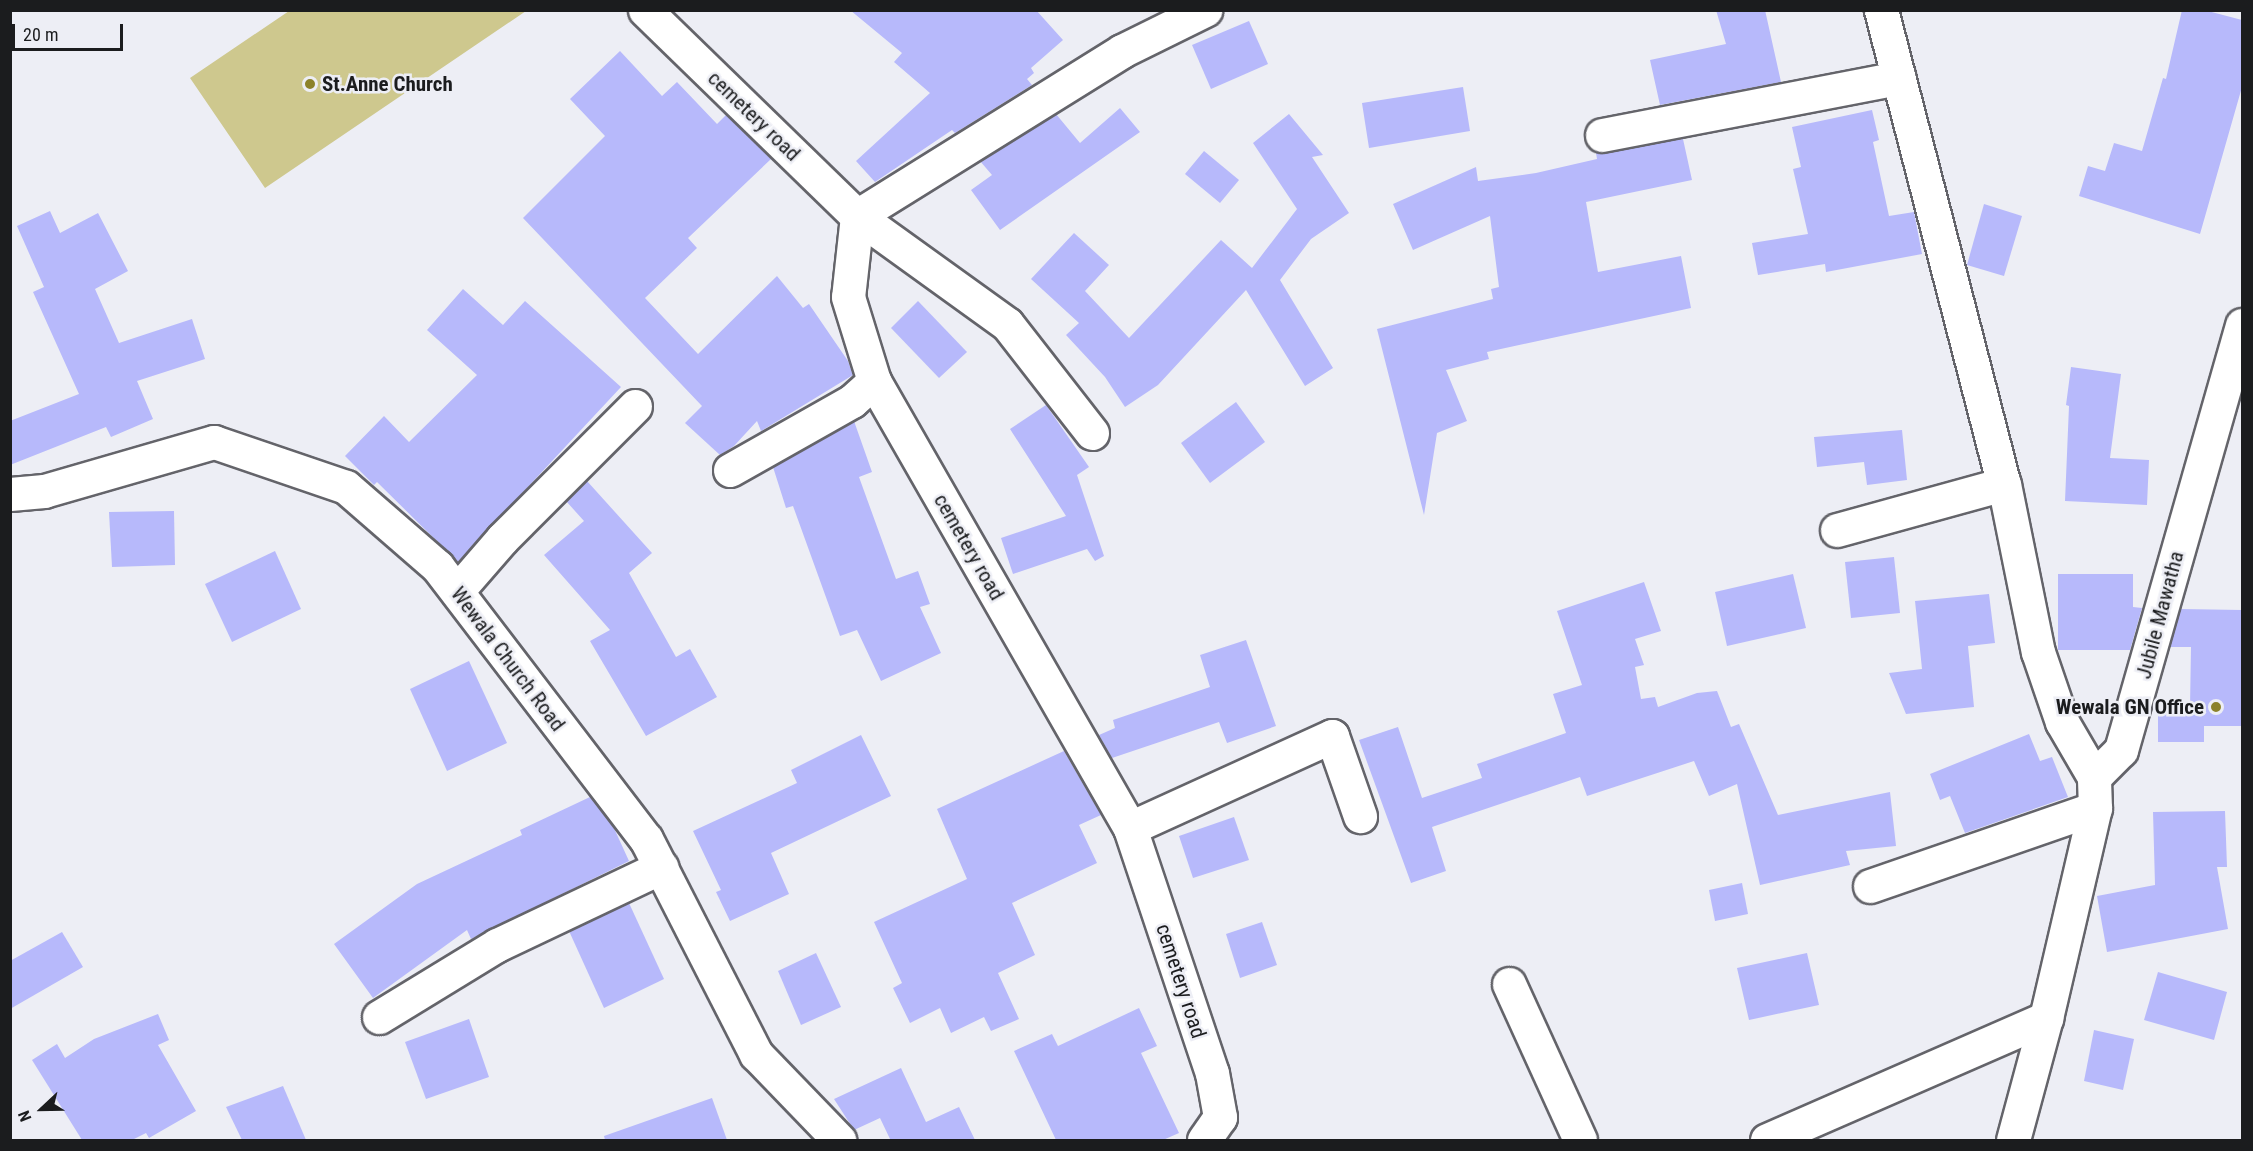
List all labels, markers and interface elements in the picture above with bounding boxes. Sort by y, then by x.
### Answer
scale bar [15,12,126,50]
text: 20 m [23,24,58,45]
street label: cemetery road [703,66,805,166]
place label: St.Anne Church [322,71,453,97]
marker: St.Anne Church [303,77,317,91]
street label: cemetery road [928,489,1010,605]
street label: Jubile Mawatha [2131,548,2189,682]
street label: Wewala Church Road [446,582,570,736]
place label: Wewala GN Office [2056,694,2204,720]
marker: Wewala GN Office [2209,700,2223,714]
street label: cemetery road [1151,921,1211,1041]
north arrow [12,1079,72,1139]
text: N [14,1108,35,1124]

